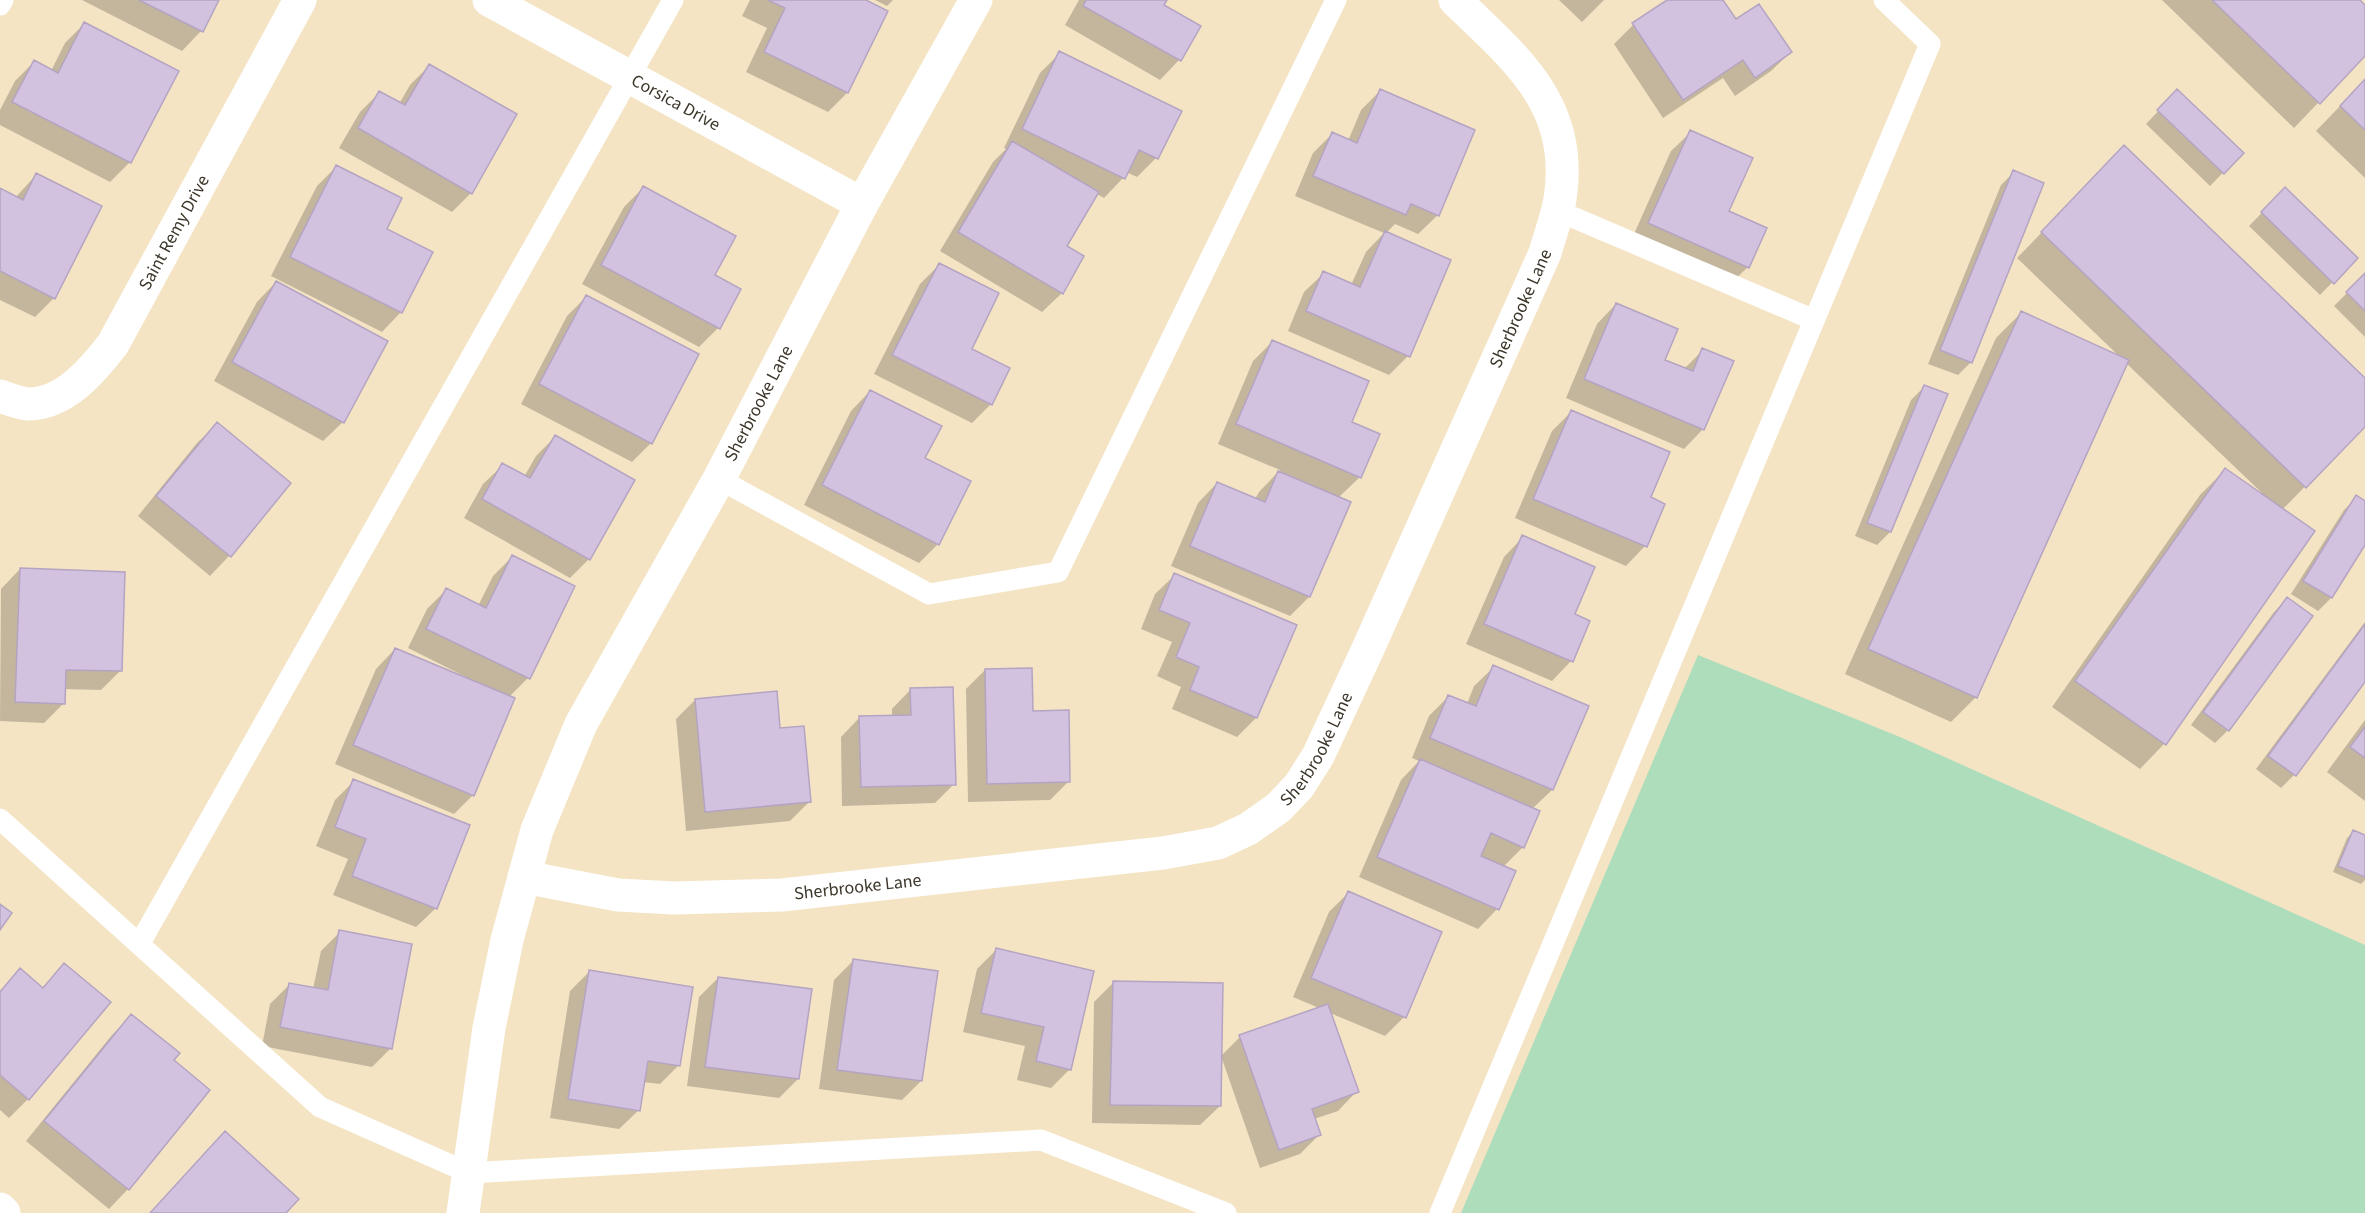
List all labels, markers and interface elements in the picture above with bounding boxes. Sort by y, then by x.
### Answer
street label: Corsica Drive [627,68,725,137]
street label: Saint Remy Drive [133,171,216,295]
street label: Sherbrooke Lane [1483,245,1558,372]
street label: Sherbrooke Lane [718,341,799,466]
street label: Sherbrooke Lane [1274,688,1359,812]
street label: Sherbrooke Lane [793,868,923,907]

